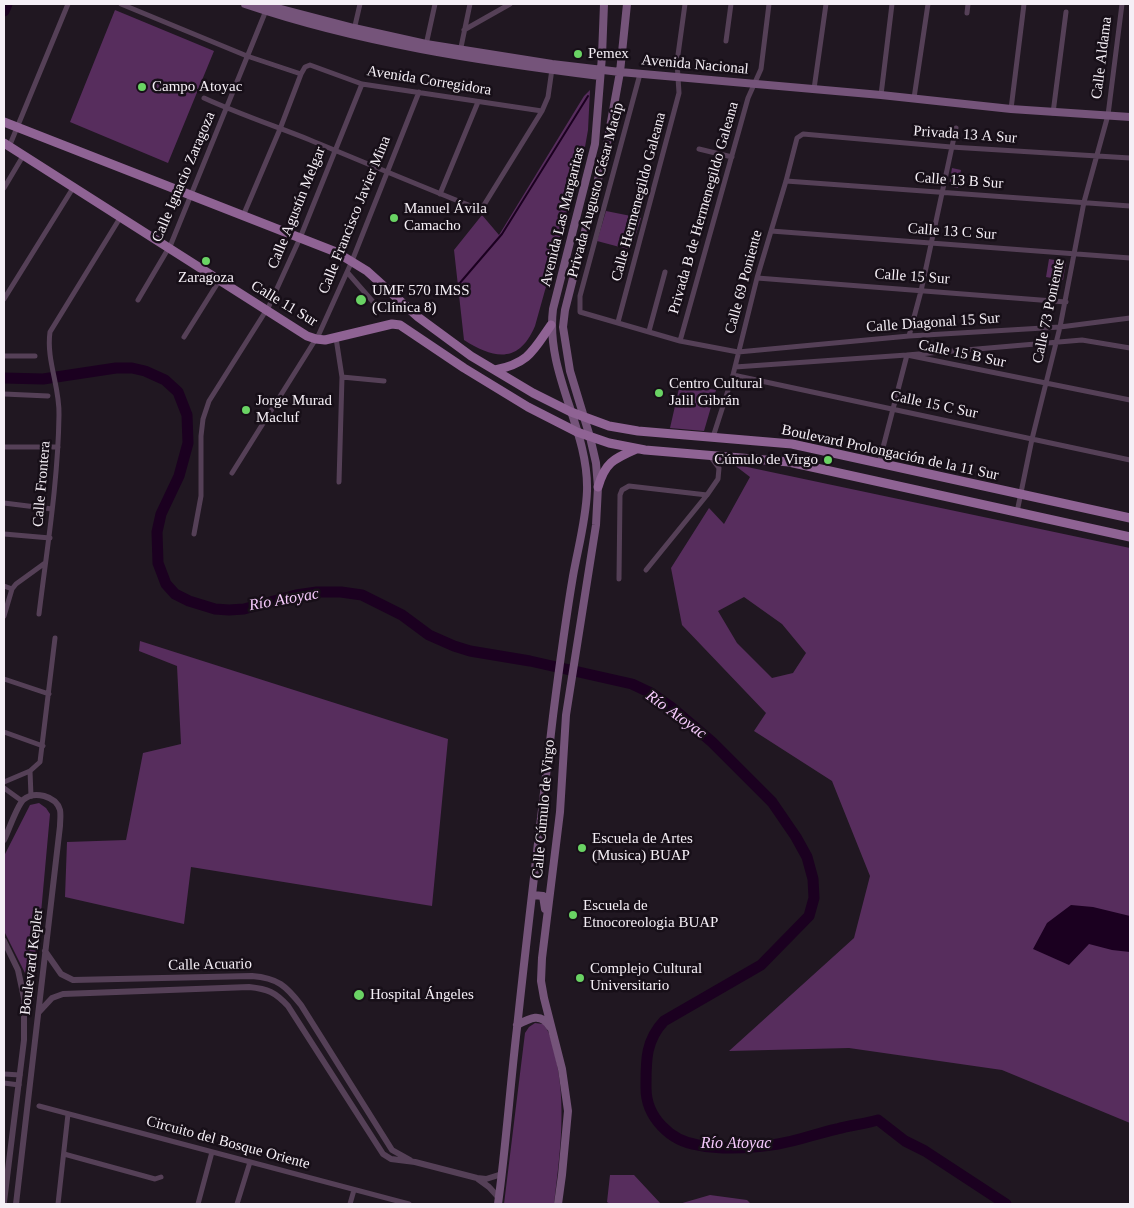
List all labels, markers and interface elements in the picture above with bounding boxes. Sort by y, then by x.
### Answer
street label: Calle Aldama [1088,16,1116,100]
place label: Pemex [588,45,629,63]
marker: Pemex [572,48,584,60]
street label: Avenida Nacional [641,51,749,79]
street label: Avenida Corregidora [365,62,493,100]
place label: Campo Atoyac [152,78,242,96]
marker: Campo Atoyac [136,81,148,93]
street label: Privada B de Hermenegildo Galeana [665,100,743,316]
street label: Privada Augusto César Macip [564,101,628,279]
street label: Calle Ignacio Zaragoza [148,109,220,245]
street label: Calle Hermenegildo Galeana [608,111,670,283]
street label: Privada 13 A Sur [913,122,1017,148]
street label: Calle Francisco Javier Mina [315,133,395,297]
street label: Calle Agustín Melgar [264,144,330,272]
street label: Avenida Las Margaritas [537,145,589,289]
street label: Calle 13 B Sur [914,169,1004,193]
place label: Manuel Ávila Camacho [404,200,487,235]
marker: Manuel Ávila Camacho [388,212,400,224]
street label: Calle 13 C Sur [907,220,997,244]
street label: Calle 69 Poniente [722,228,766,336]
marker: Zaragoza [200,255,212,267]
street label: Calle 73 Poniente [1029,257,1069,365]
street label: Calle 15 Sur [874,265,950,289]
place label: Zaragoza [178,269,234,287]
street label: Calle 11 Sur [247,277,321,331]
place label: UMF 570 IMSS (Clínica 8) [372,282,470,317]
marker: UMF 570 IMSS (Clínica 8) [354,293,368,307]
street label: Calle Diagonal 15 Sur [866,309,1000,337]
street label: Calle 15 B Sur [917,336,1007,372]
place label: Centro Cultural Jalil Gibrán [669,375,763,410]
marker: Centro Cultural Jalil Gibrán [653,387,665,399]
street label: Calle 15 C Sur [889,387,979,423]
place label: Jorge Murad Macluf [256,392,332,427]
marker: Jorge Murad Macluf [240,404,252,416]
street label: Boulevard Prolongación de la 11 Sur [780,421,1000,485]
street label: Calle Frontera [29,440,55,528]
place label: Cúmulo de Virgo [714,451,818,469]
marker: Cúmulo de Virgo [822,454,834,466]
water label: Río Atoyac [248,584,320,616]
water label: Río Atoyac [642,686,710,744]
street label: Calle Cúmulo de Virgo [529,739,559,879]
place label: Escuela de Artes (Musica) BUAP [592,830,693,865]
marker: Escuela de Artes (Musica) BUAP [576,842,588,854]
place label: Escuela de Etnocoreologia BUAP [583,897,718,932]
street label: Boulevard Kepler [17,908,47,1016]
marker: Escuela de Etnocoreologia BUAP [567,909,579,921]
street label: Calle Acuario [168,955,252,975]
place label: Complejo Cultural Universitario [590,960,702,995]
marker: Complejo Cultural Universitario [574,972,586,984]
place label: Hospital Ángeles [370,986,474,1004]
marker: Hospital Ángeles [352,988,366,1002]
street label: Circuito del Bosque Oriente [144,1112,312,1174]
water label: Río Atoyac [701,1134,771,1154]

